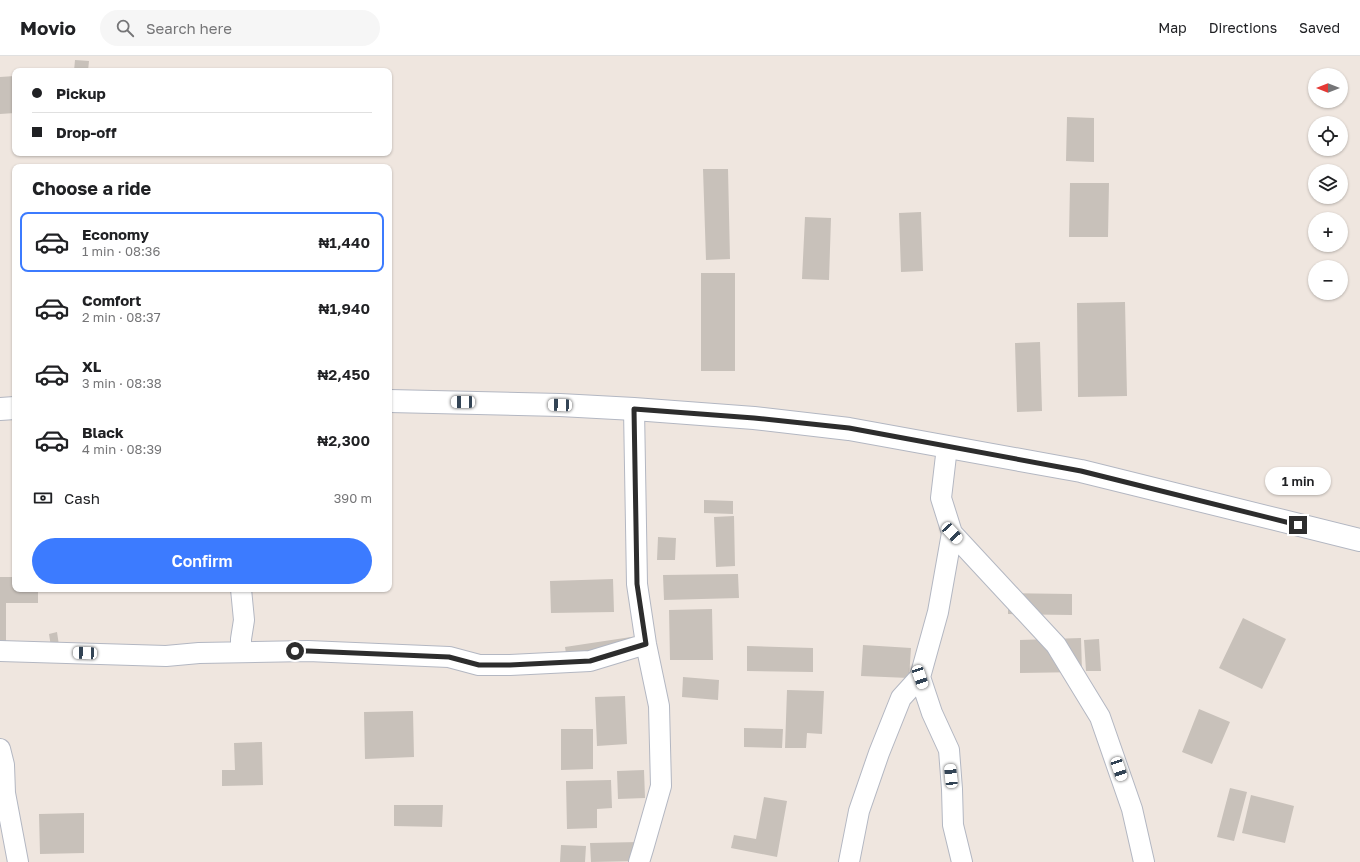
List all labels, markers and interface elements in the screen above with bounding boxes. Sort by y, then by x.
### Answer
search box [100,10,380,46]
text: Movio [20,16,76,39]
icon: search [114,17,136,39]
text: Search here [146,19,232,37]
text: Map [1158,19,1187,36]
text: Directions [1209,19,1277,36]
text: Saved [1299,19,1340,36]
north arrow [1308,68,1348,108]
map controls [1308,68,1348,300]
text: Pickup [56,84,106,102]
button: locate [1308,116,1348,156]
text: Drop-off [56,123,116,141]
button: layers [1308,164,1348,204]
text: Choose a ride [32,177,151,199]
button: + [1308,212,1348,252]
icon: car [34,224,70,260]
text: Economy [82,225,149,243]
text: ₦1,440 [319,233,370,251]
text: 1 min · 08:36 [82,243,160,259]
button: − [1308,260,1348,300]
icon: car [34,290,70,326]
text: Comfort [82,291,141,309]
text: ₦1,940 [319,299,370,317]
text: 2 min · 08:37 [82,309,161,325]
icon: car [34,356,70,392]
text: XL [82,357,101,375]
text: ₦2,450 [318,365,370,383]
text: 3 min · 08:38 [82,375,162,391]
car [451,396,475,408]
car [548,399,572,411]
icon: car [34,422,70,458]
text: Black [82,423,124,441]
text: ₦2,300 [317,431,370,449]
text: 4 min · 08:39 [82,441,162,457]
callout: 1 min [1265,467,1331,495]
text: 1 min [1282,473,1314,489]
icon: cash [32,487,54,509]
text: Cash [64,489,100,507]
text: 390 m [334,490,372,506]
route end [1289,516,1307,534]
car [939,520,965,546]
button: Confirm [32,538,372,584]
route start [286,642,304,660]
car [73,647,97,659]
car [910,664,930,690]
car [1109,756,1129,782]
car [944,763,958,789]

